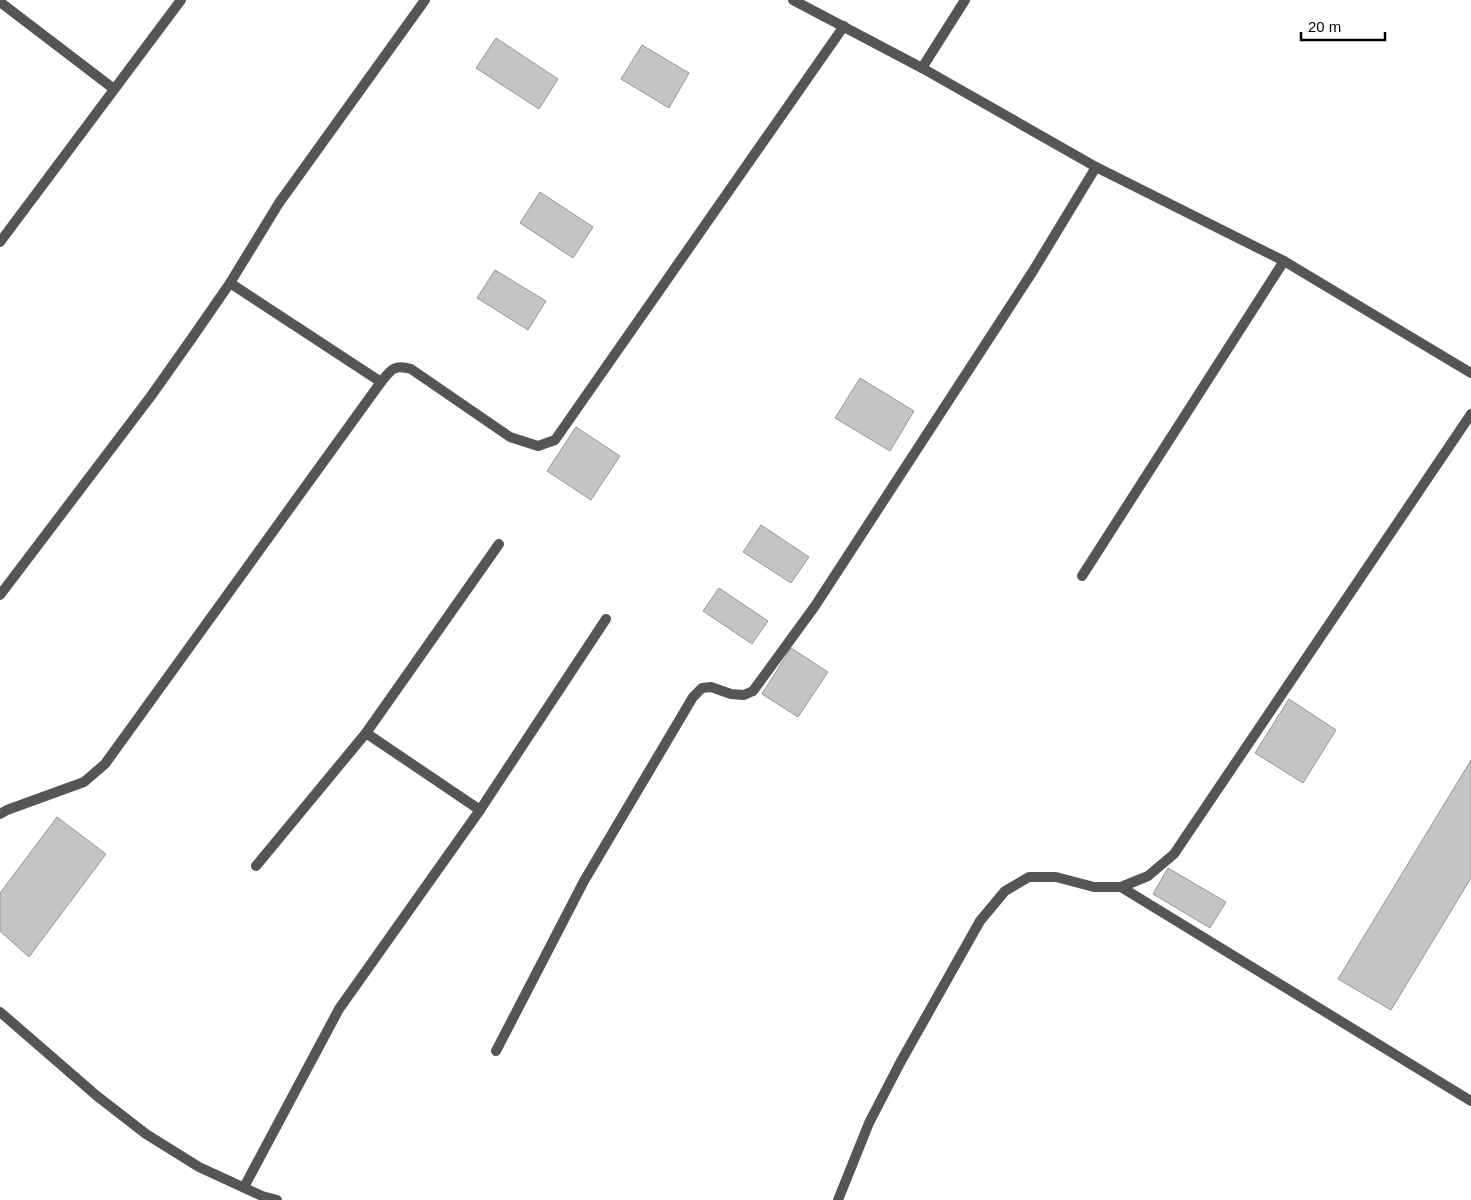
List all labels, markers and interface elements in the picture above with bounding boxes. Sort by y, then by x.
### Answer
scale bar [1301,10,1385,42]
text: 20 m [1308,18,1341,35]

